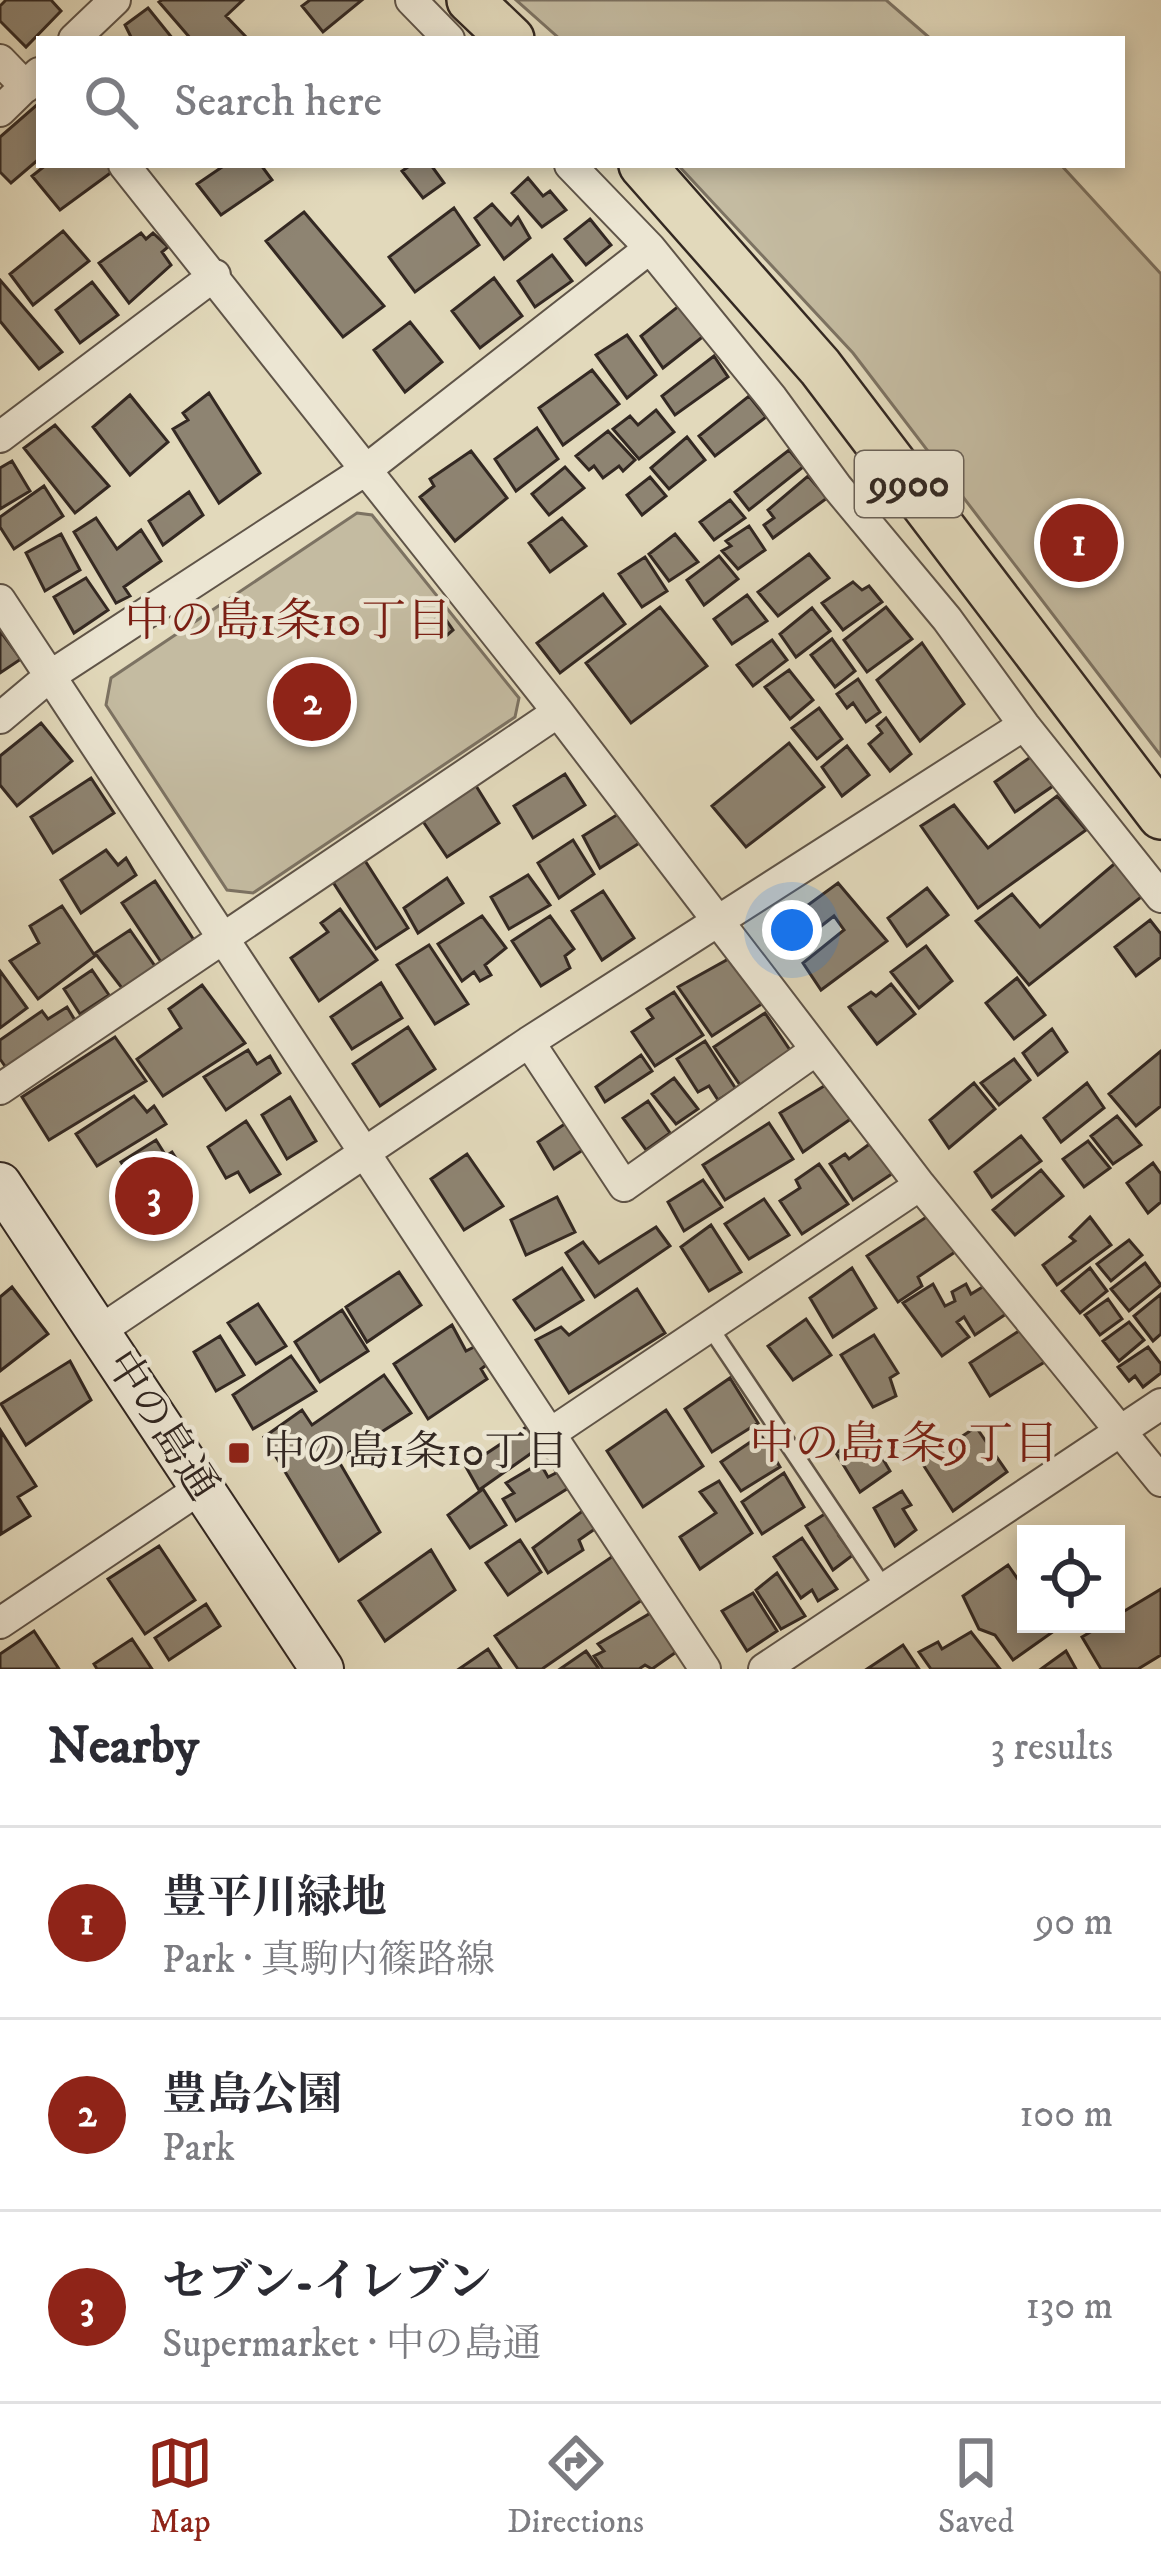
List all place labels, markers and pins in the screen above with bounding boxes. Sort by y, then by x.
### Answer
pin: 1 [1040,498,1118,588]
pin: 2 [273,657,351,747]
pin: 3 [115,1151,193,1241]
place label: 中の島1条10丁目 [263,1427,568,1479]
marker: 中の島1条10丁目 [226,1440,252,1466]

